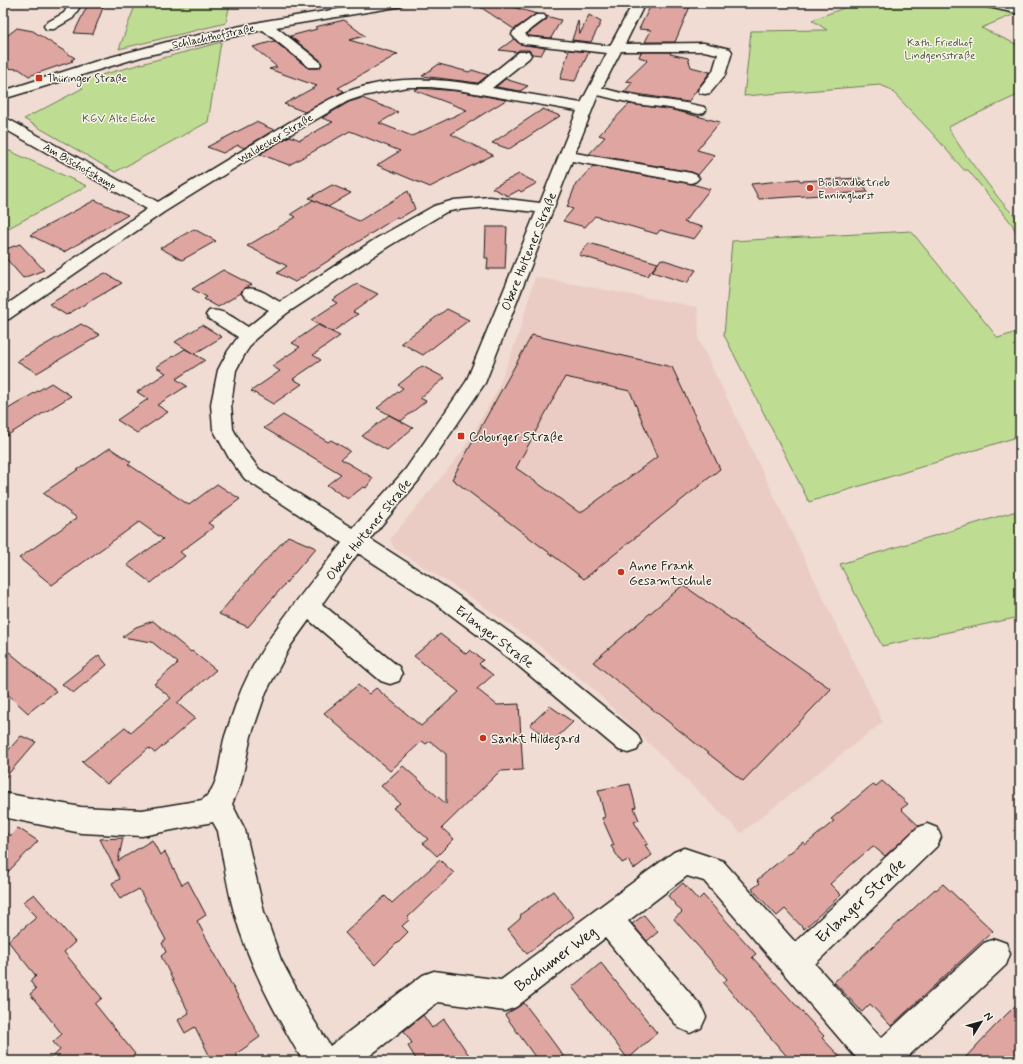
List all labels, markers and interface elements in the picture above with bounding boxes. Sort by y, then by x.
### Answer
street label: Schlachthofstraße [171,21,256,53]
park label: Kath. Friedhof Lindgensstraße [905,36,976,63]
place label: Thüringer Straße [47,72,128,87]
marker: Thüringer Straße [34,73,44,83]
street label: Waldecker Straße [235,111,316,167]
park label: KGV Alte Eiche [82,112,156,126]
street label: Am Bischofskamp [40,140,119,194]
place label: Biolandbetrieb Enninghorst [818,176,890,203]
marker: Biolandbetrieb Enninghorst [805,183,815,193]
street label: Obere Holtener Straße [498,190,561,313]
place label: Coburger Straße [469,429,563,446]
marker: Coburger Straße [456,431,466,441]
street label: Obere Holtener Straße [323,475,416,584]
place label: Anne Frank Gesamtschule [629,558,712,590]
marker: Anne Frank Gesamtschule [616,567,626,577]
street label: Erlanger Straße [451,602,537,672]
place label: Sankt Hildegard [491,731,580,750]
marker: Sankt Hildegard [478,733,488,743]
street label: Erlanger Straße [812,854,911,948]
street label: Bochumer Weg [510,921,601,997]
north arrow [961,1002,1001,1042]
text: N [980,1009,996,1024]

